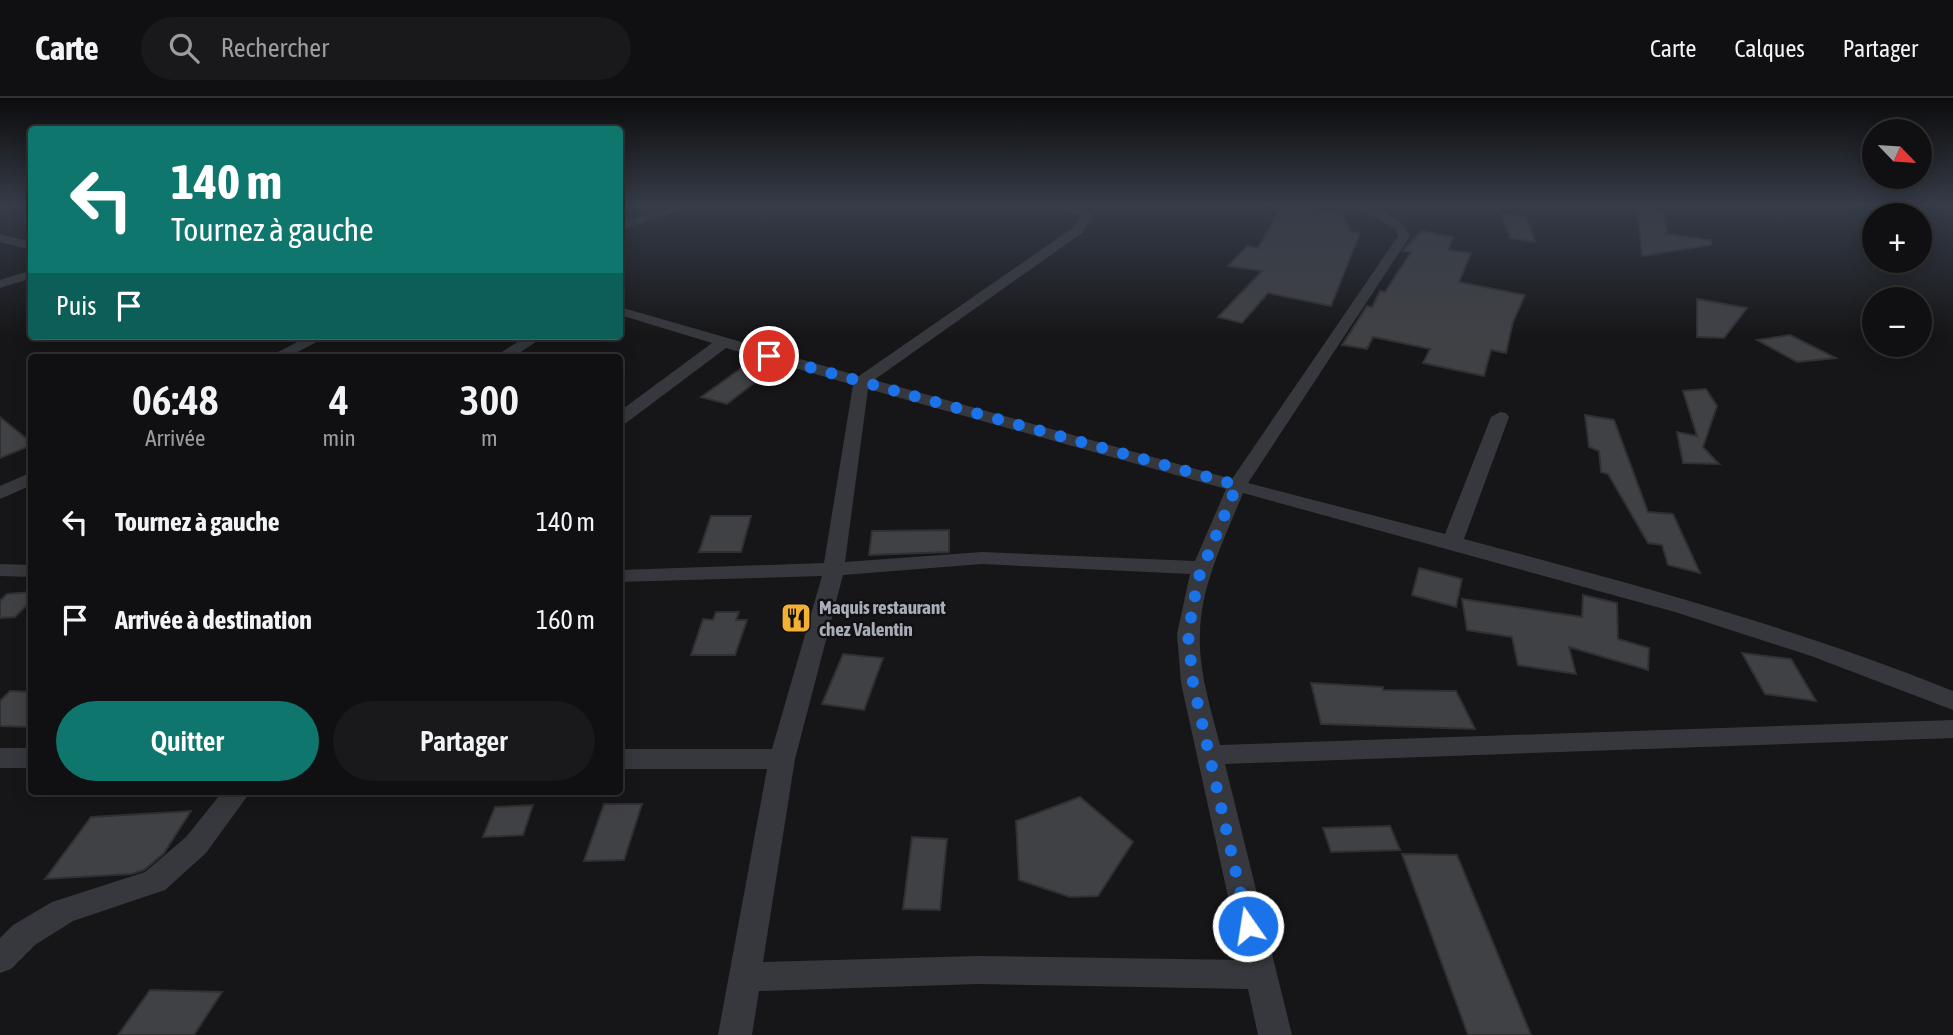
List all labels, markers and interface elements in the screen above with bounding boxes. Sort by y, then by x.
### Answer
search box [141,17,631,80]
text: Carte [35,29,99,67]
icon: search [165,29,203,67]
text: Rechercher [221,33,329,63]
text: Carte [1650,35,1696,62]
text: Calques [1734,35,1805,62]
text: Partager [1843,35,1918,62]
north arrow [1862,119,1932,189]
map controls [1862,119,1932,357]
text: 140 m [171,153,282,209]
icon: left [56,154,147,245]
button: + [1862,203,1932,273]
text: Tournez à gauche [171,211,374,248]
icon: arrive [110,287,148,325]
button: − [1862,287,1932,357]
text: Puis [56,291,96,321]
pin [739,326,799,386]
icon: arrive [750,337,788,375]
text: 06:48 [132,376,219,424]
text: 4 [329,376,349,424]
text: 300 [460,376,519,424]
text: Arrivée [145,425,205,451]
text: min [323,425,356,451]
text: m [481,425,498,451]
icon: left [56,503,94,541]
text: Tournez à gauche [115,507,280,537]
text: 140 m [536,507,595,537]
place label: Maquis restaurant chez Valentin [819,596,946,640]
icon: arrive [56,601,94,639]
restaurant icon: Maquis restaurant chez Valentin [779,601,813,635]
text: Arrivée à destination [115,605,312,635]
text: 160 m [536,605,595,635]
button: Quitter [56,701,319,781]
button: Partager [333,701,595,781]
position arrow [1211,889,1285,963]

